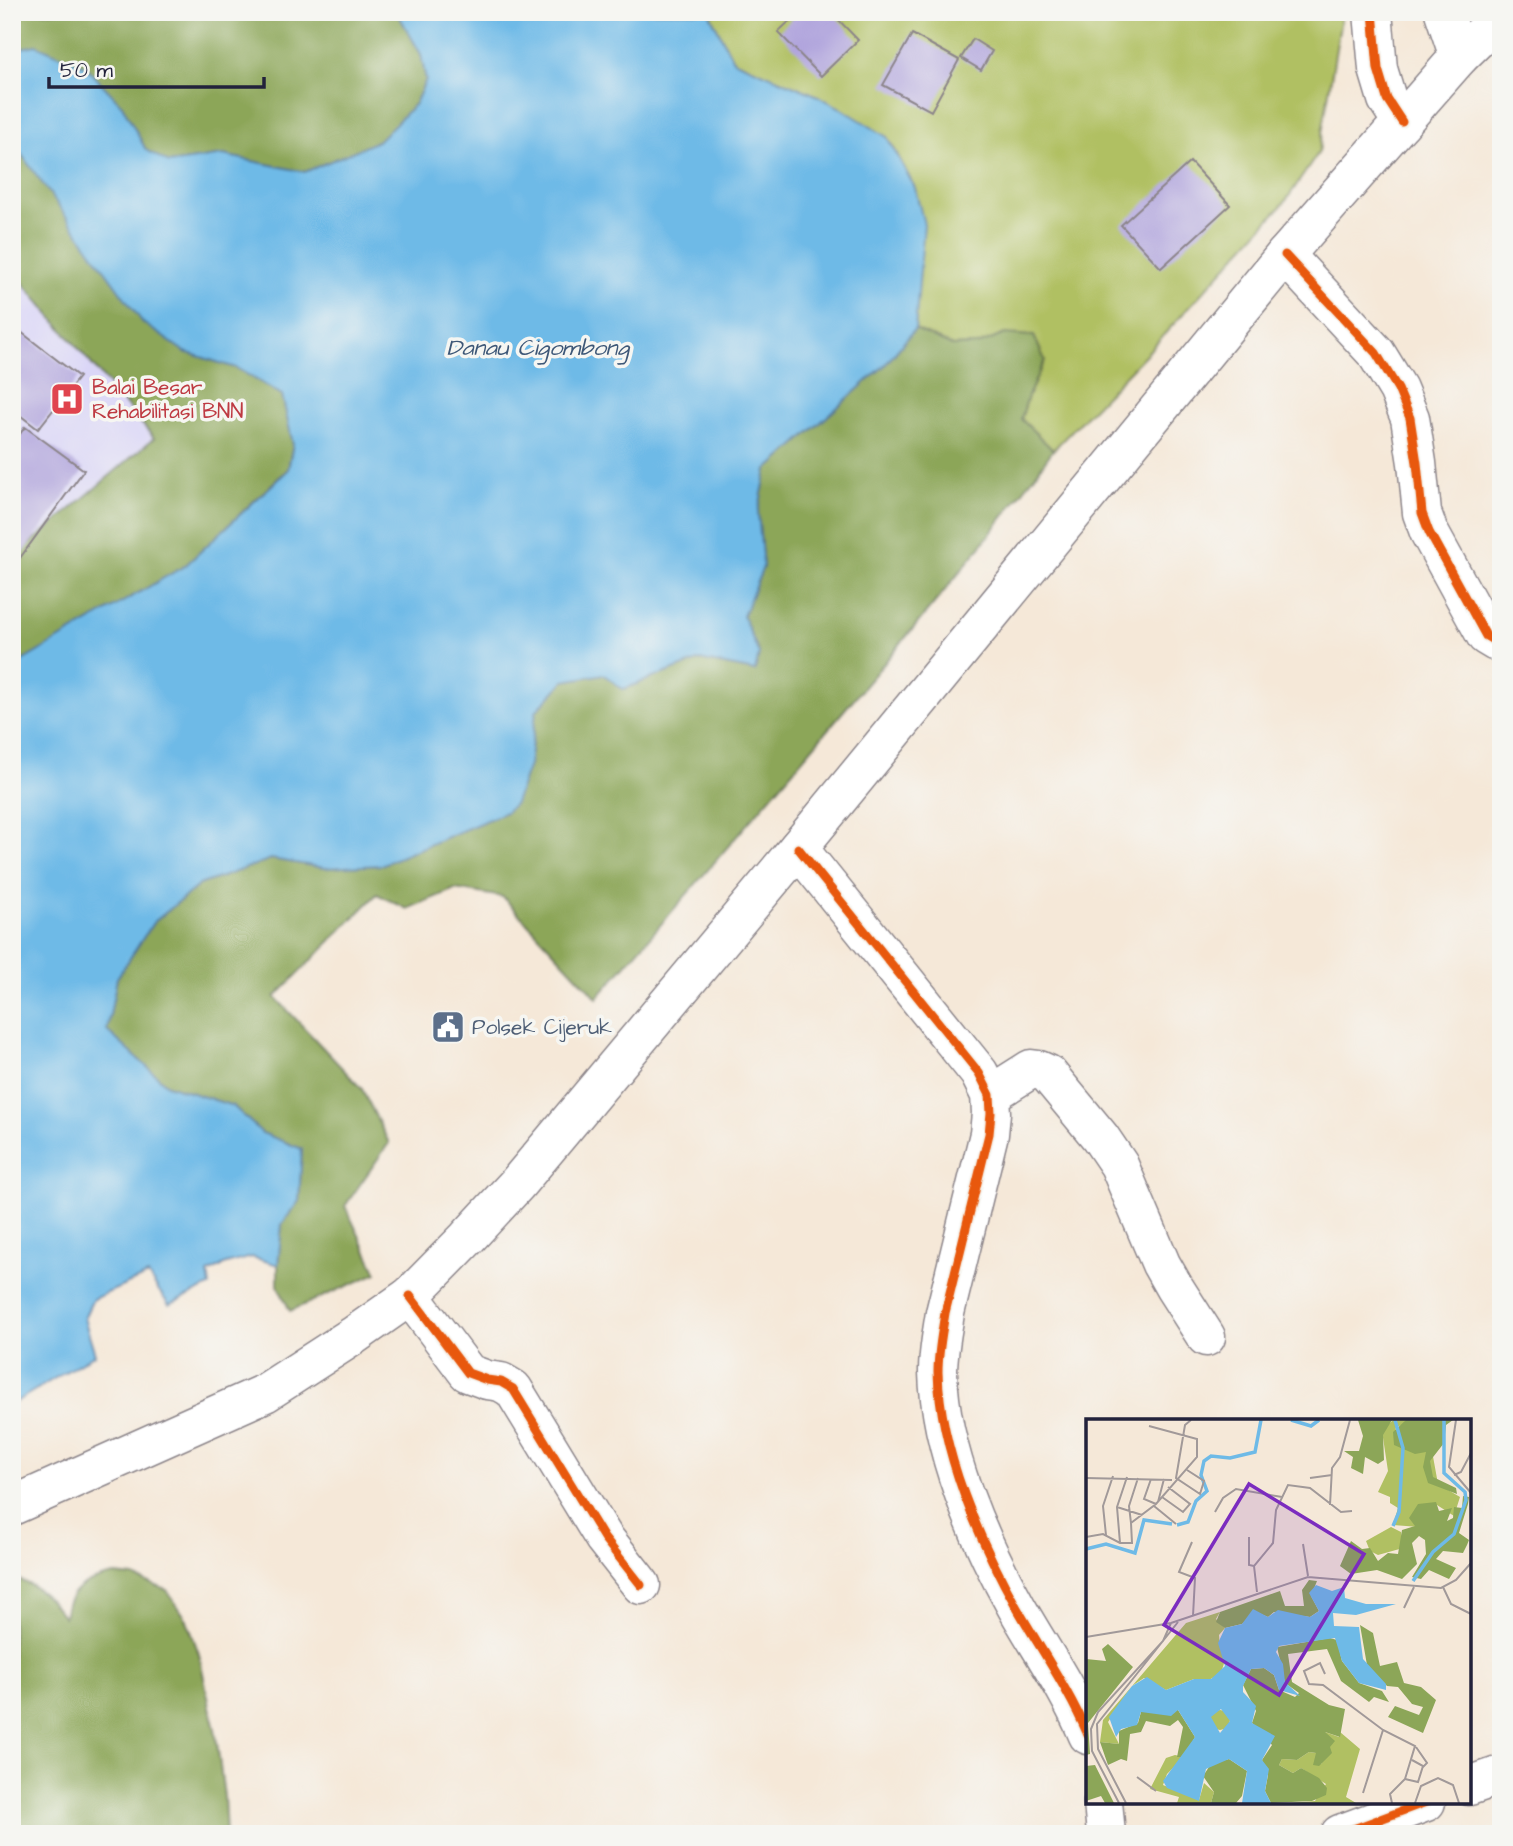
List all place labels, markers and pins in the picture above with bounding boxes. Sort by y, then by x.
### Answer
place label: Balai Besar Rehabilitasi BNN [92,373,243,426]
hospital icon: Balai Besar Rehabilitasi BNN [48,380,86,418]
public building icon: Polsek Cijeruk [429,1008,467,1046]
place label: Polsek Cijeruk [472,1013,612,1042]

